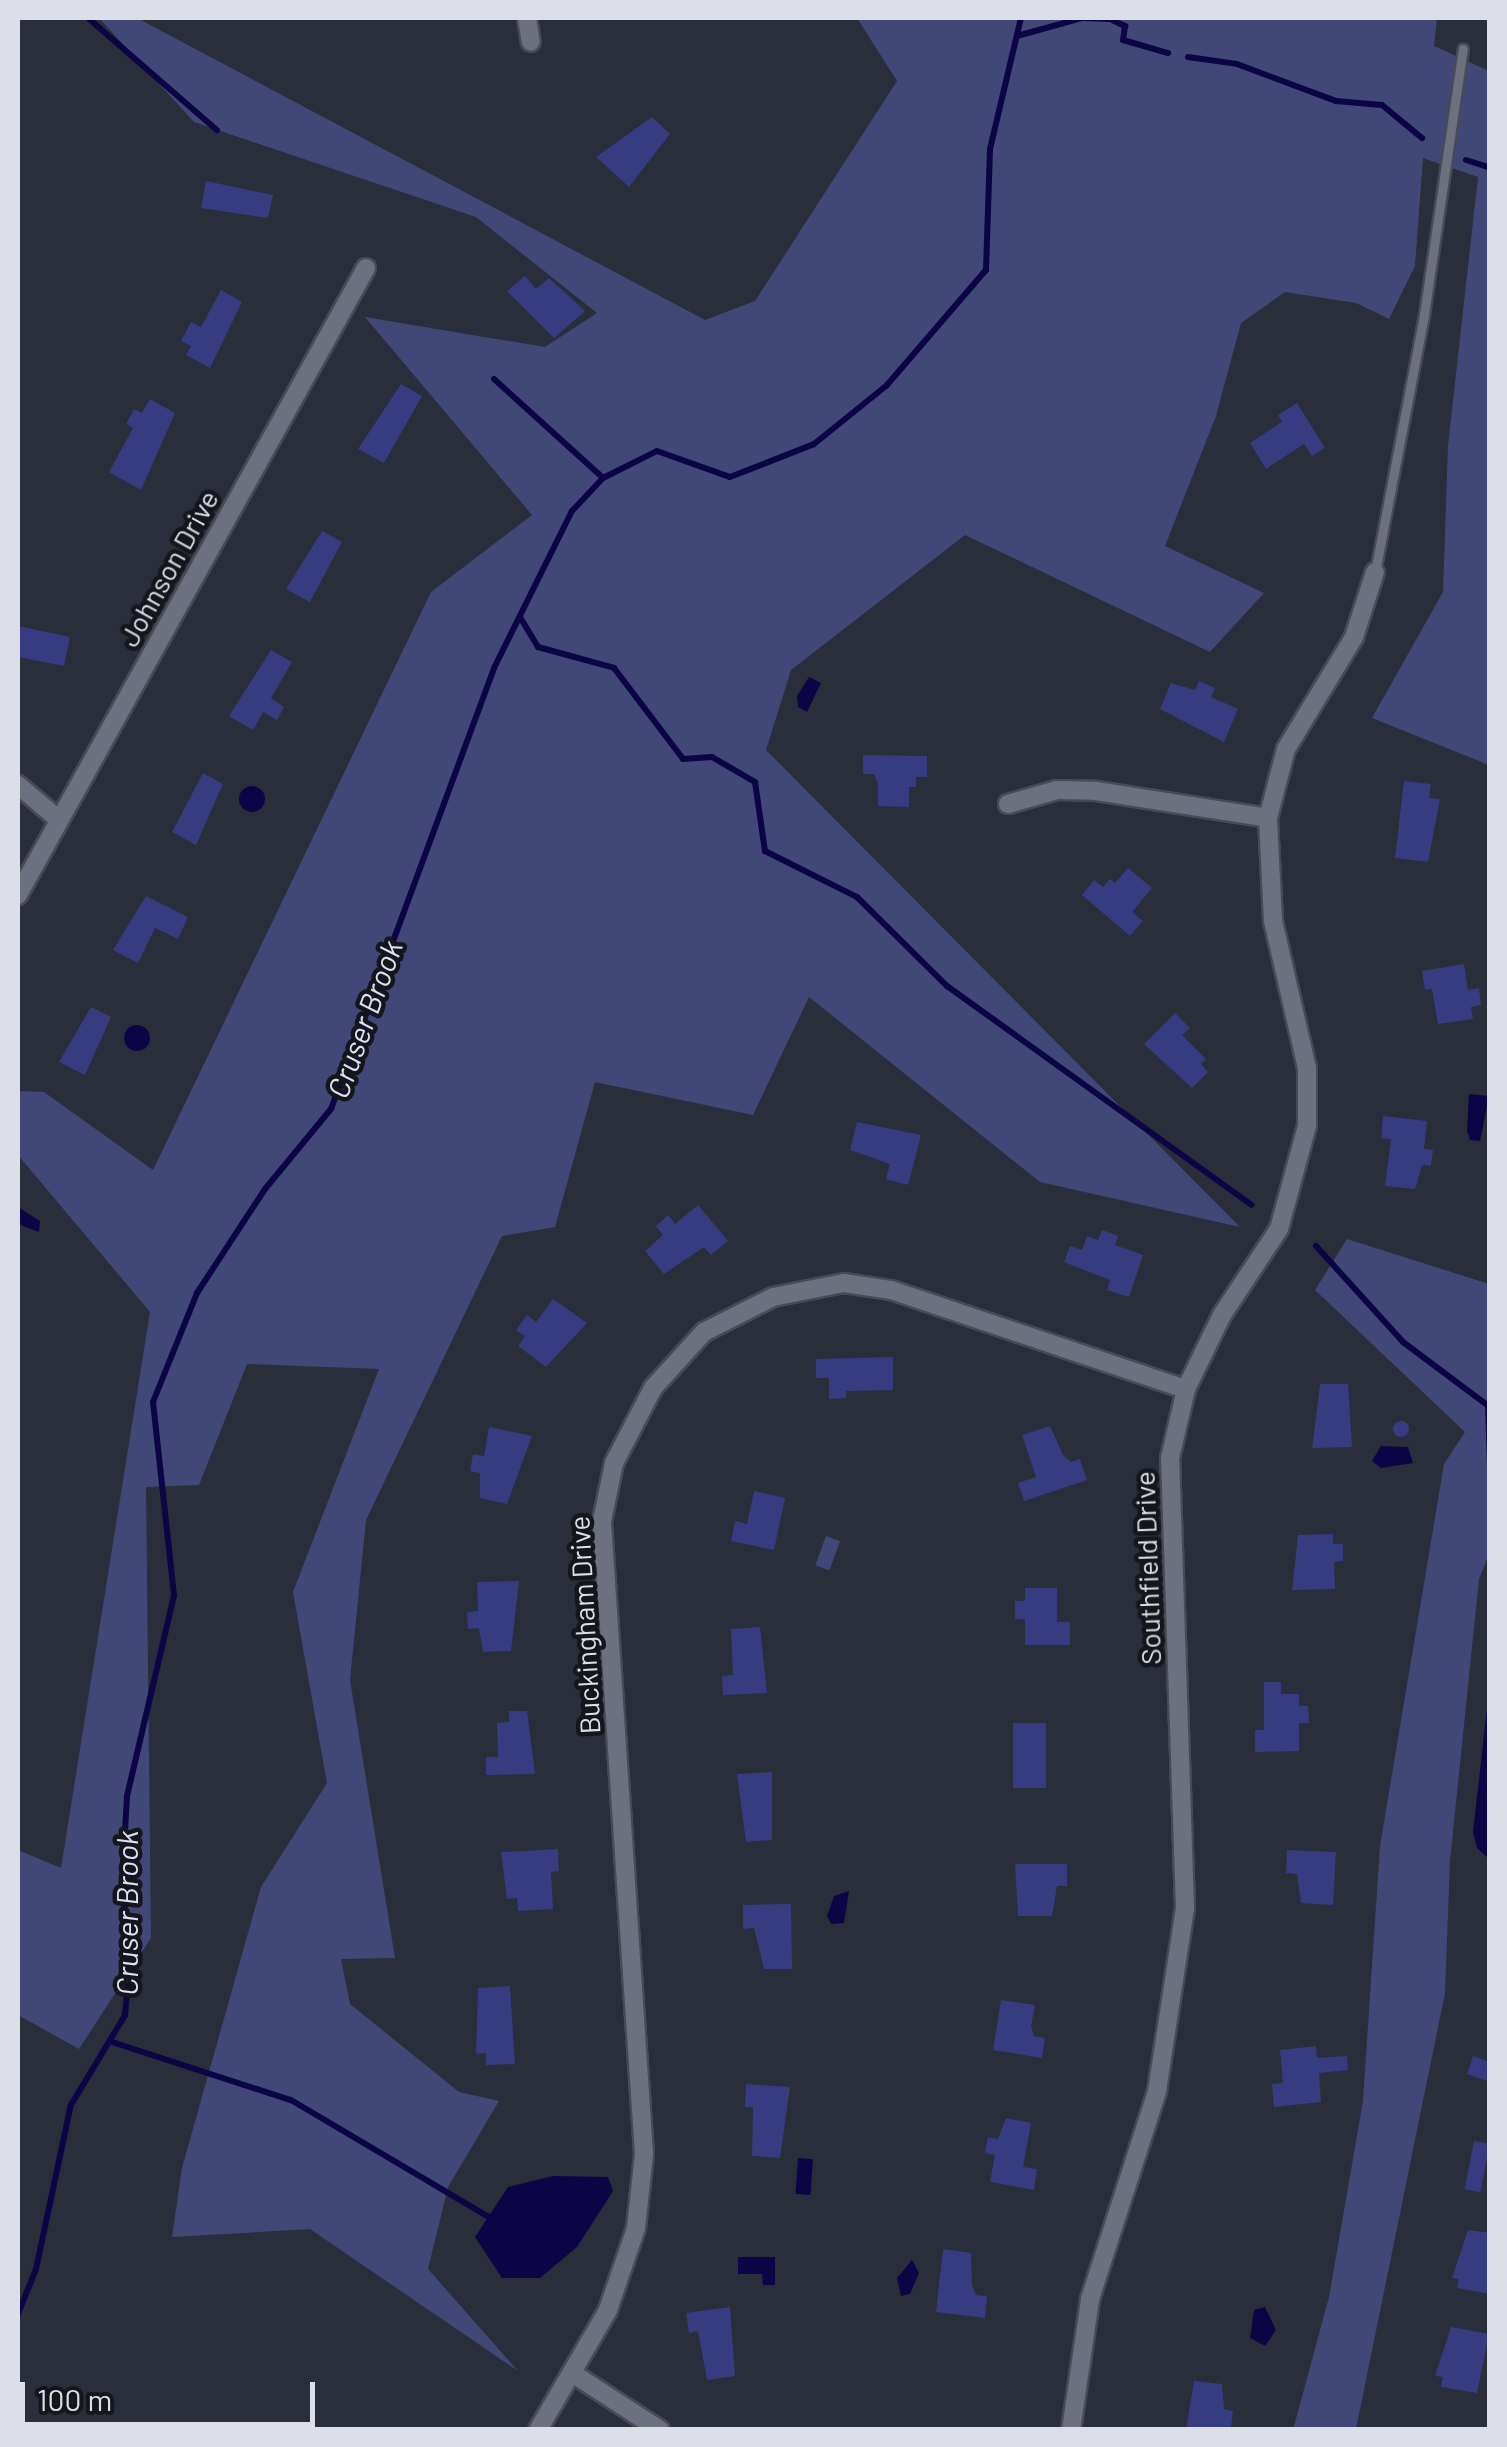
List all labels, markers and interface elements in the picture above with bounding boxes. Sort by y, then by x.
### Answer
street label: Johnson Drive [111,484,225,652]
water label: Cruser Brook [319,935,409,1103]
street label: Southfield Drive [1127,1471,1167,1665]
street label: Buckingham Drive [562,1515,606,1735]
water label: Cruser Brook [108,1831,144,1995]
scale bar [25,2362,320,2424]
text: 100 m [37,2381,112,2417]

